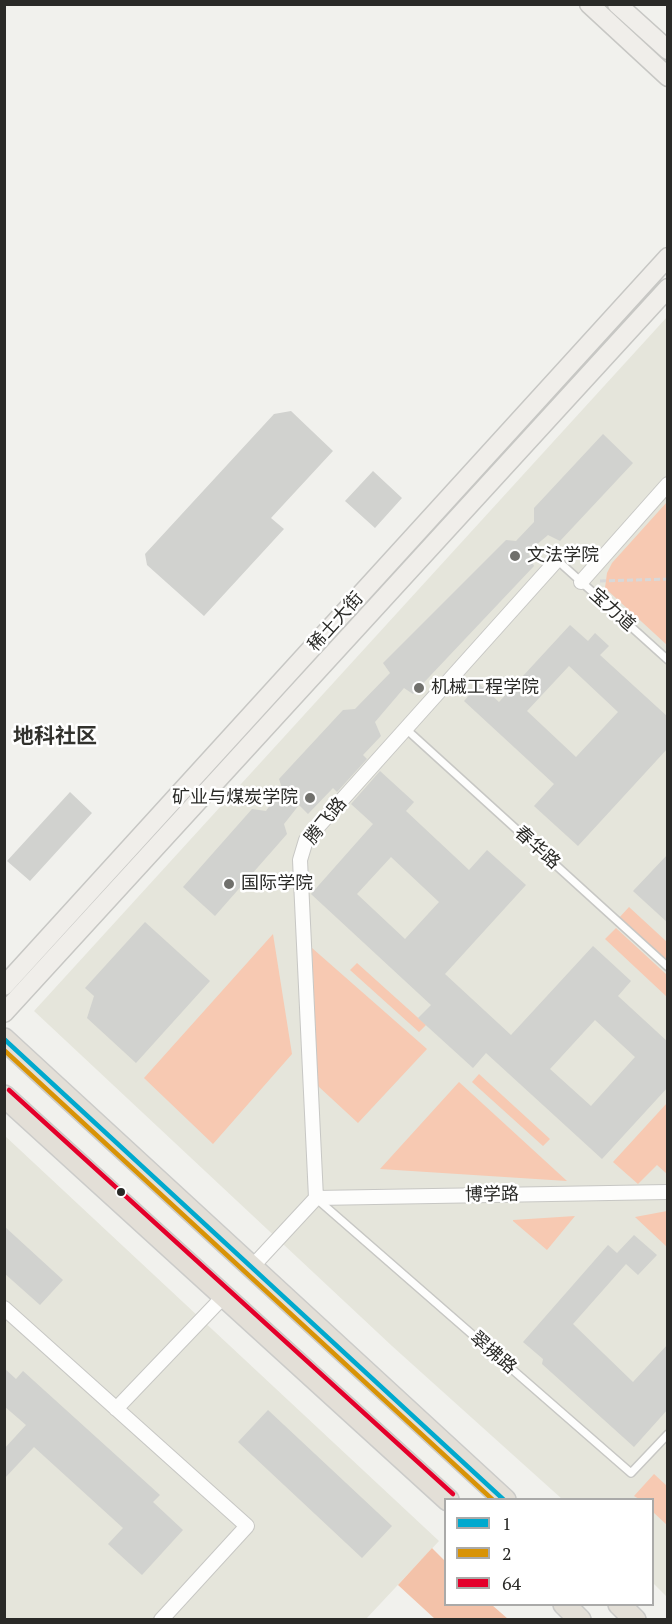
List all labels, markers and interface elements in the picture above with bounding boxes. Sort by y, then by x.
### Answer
place label: 文法学院 [527,545,599,567]
marker: 文法学院 [508,549,522,563]
street label: 宝力道 [585,584,639,636]
street label: 稀土大街 [304,588,368,656]
place label: 机械工程学院 [431,677,539,699]
marker: 机械工程学院 [412,681,426,695]
district label: 地科社区 [13,724,97,750]
place label: 矿业与煤炭学院 [172,787,298,809]
marker: 矿业与煤炭学院 [303,791,317,805]
street label: 腾飞路 [301,793,351,849]
street label: 春华路 [510,822,564,874]
place label: 国际学院 [241,873,313,895]
marker: 国际学院 [222,877,236,891]
street label: 博学路 [465,1184,519,1206]
unlabelled marker [115,1186,127,1198]
street label: 翠拂路 [466,1327,520,1379]
legend [444,1498,654,1606]
text: 1 [502,1511,512,1535]
text: 2 [502,1541,512,1565]
text: 64 [502,1571,521,1595]

